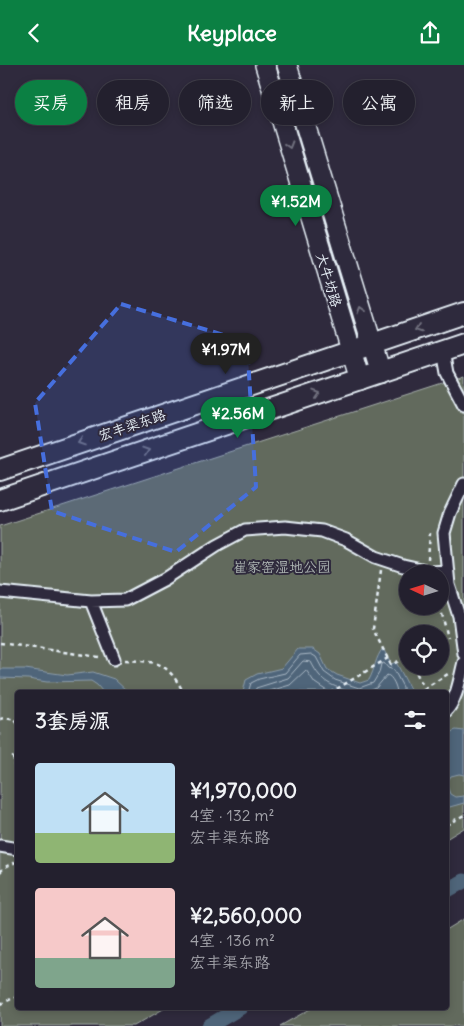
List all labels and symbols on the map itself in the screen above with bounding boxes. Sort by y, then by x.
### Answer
one-way arrow [283,141,293,149]
pin: ¥1.52M [255,185,337,227]
street label: 大牛坊路 [312,251,346,309]
one-way arrow [356,306,366,314]
one-way arrow [414,323,423,333]
pin: ¥1.97M [185,333,267,375]
one-way arrow [312,390,320,400]
pin: ¥2.56M [197,397,279,439]
street label: 宏丰渠东路 [96,405,168,445]
one-way arrow [78,436,86,446]
one-way arrow [141,447,150,457]
park label: 崔家窑湿地公园 [233,558,331,576]
north arrow [399,565,449,615]

